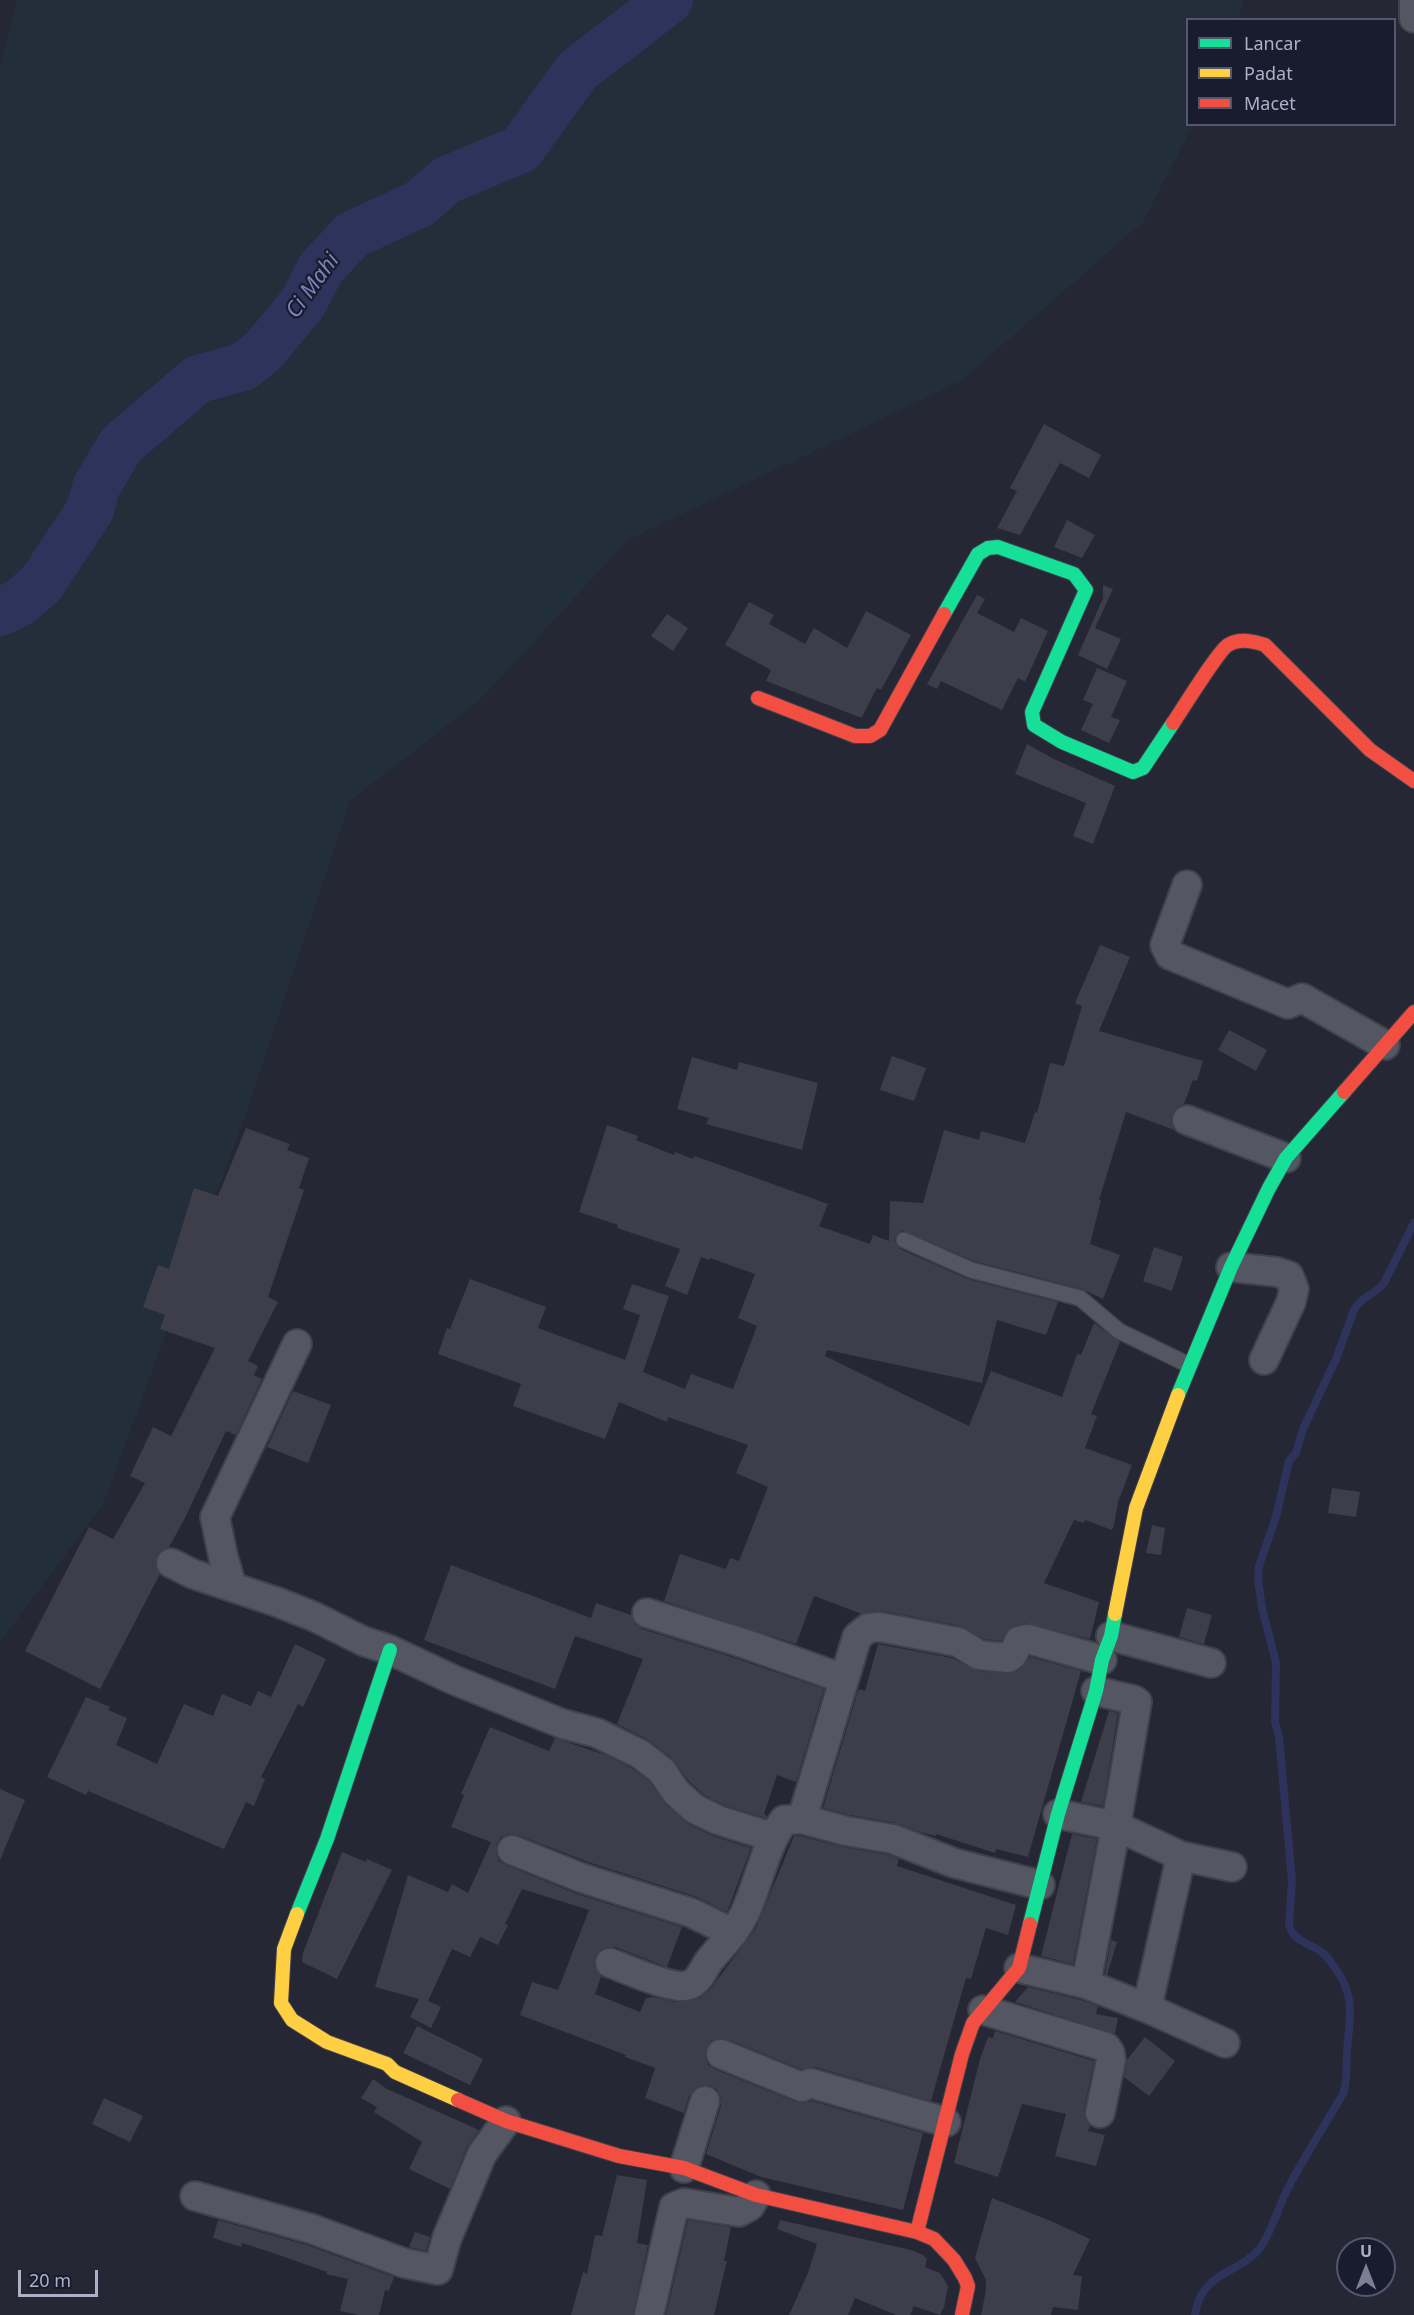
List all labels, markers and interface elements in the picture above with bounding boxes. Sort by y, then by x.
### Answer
legend [1186,18,1396,126]
text: Lancar [1244,31,1301,55]
text: Padat [1244,61,1293,85]
text: Macet [1244,91,1296,115]
water label: Ci Mahi [281,248,345,324]
north arrow [1336,2237,1396,2297]
text: U [1360,2240,1372,2262]
scale bar [21,2258,100,2296]
text: 20 m [29,2268,71,2292]

